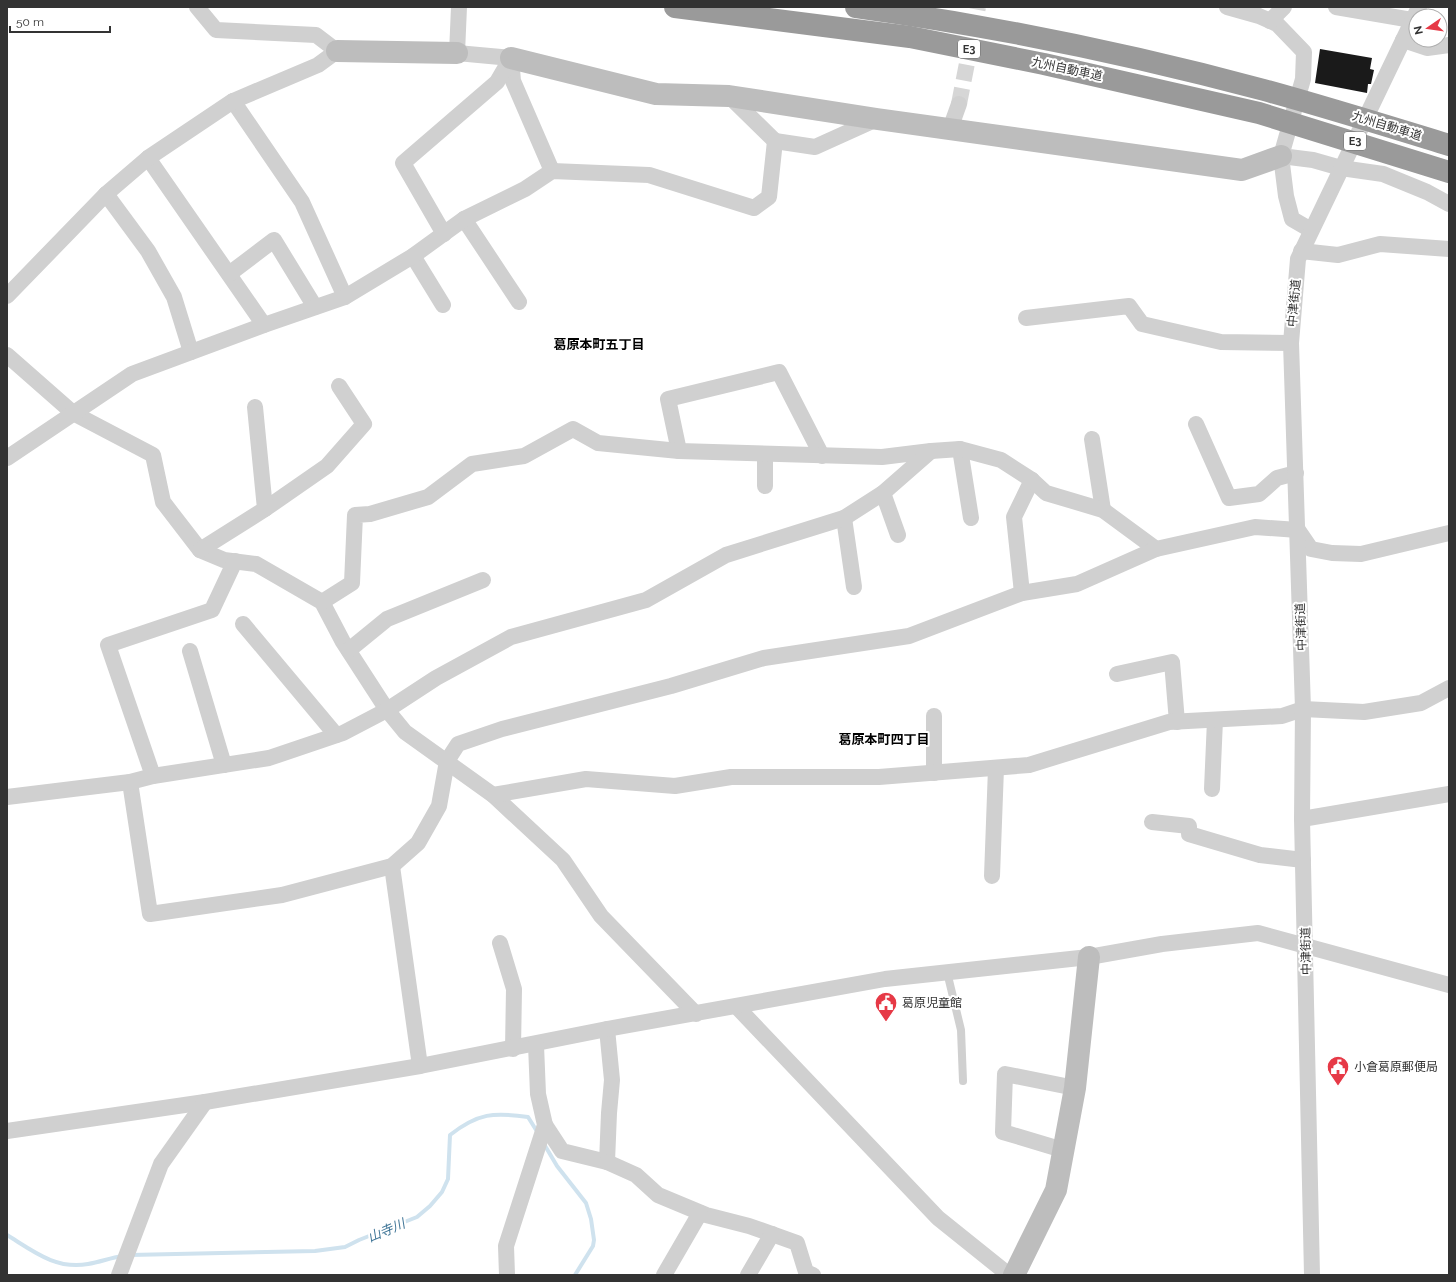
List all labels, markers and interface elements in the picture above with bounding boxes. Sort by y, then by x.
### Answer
scale bar [10,8,110,34]
north arrow [1408,8,1448,48]
text: 50 m [16,15,44,29]
text: N [1411,25,1426,36]
road number: E3 [958,40,980,58]
street label: 九州自動車道 [1030,55,1104,83]
street label: 九州自動車道 [1351,109,1423,143]
road number: E3 [1344,132,1366,150]
street label: 中津街道 [1285,278,1303,328]
district label: 葛原本町五丁目 [553,337,645,352]
street label: 中津街道 [1293,603,1309,651]
district label: 葛原本町四丁目 [838,732,930,747]
street label: 中津街道 [1299,927,1313,975]
public building icon: 葛原児童館 [873,990,899,1023]
place label: 葛原児童館 [902,996,962,1010]
public building icon: 小倉葛原郵便局 [1325,1054,1351,1087]
place label: 小倉葛原郵便局 [1354,1060,1438,1074]
water label: 山寺川 [365,1215,409,1245]

